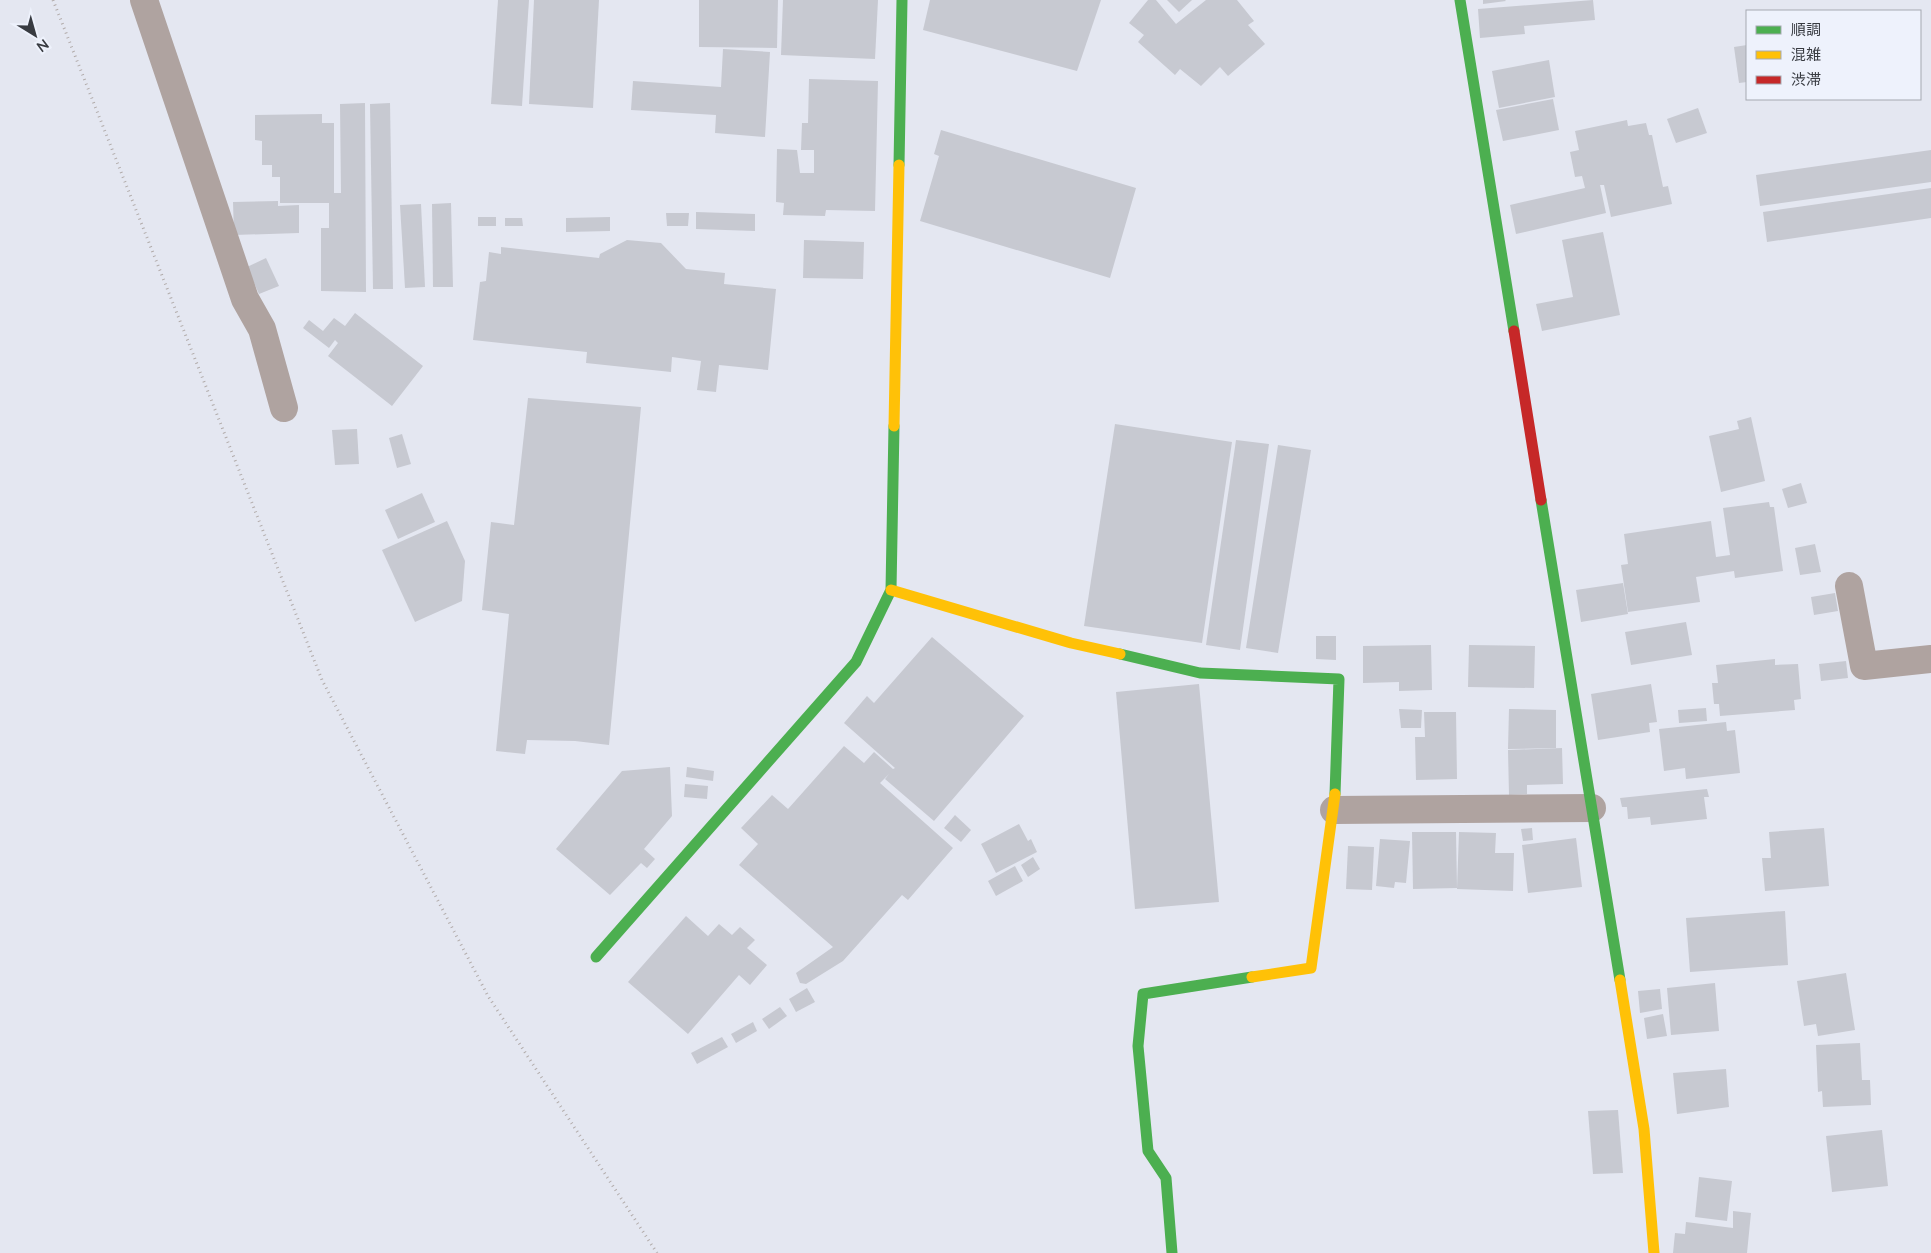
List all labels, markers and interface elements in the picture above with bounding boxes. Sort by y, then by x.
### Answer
north arrow [10,10,60,60]
legend [1746,10,1921,100]
text: 順調 [1791,20,1821,38]
text: N [34,36,53,56]
text: 混雑 [1791,45,1821,63]
text: 渋滞 [1791,70,1821,88]

